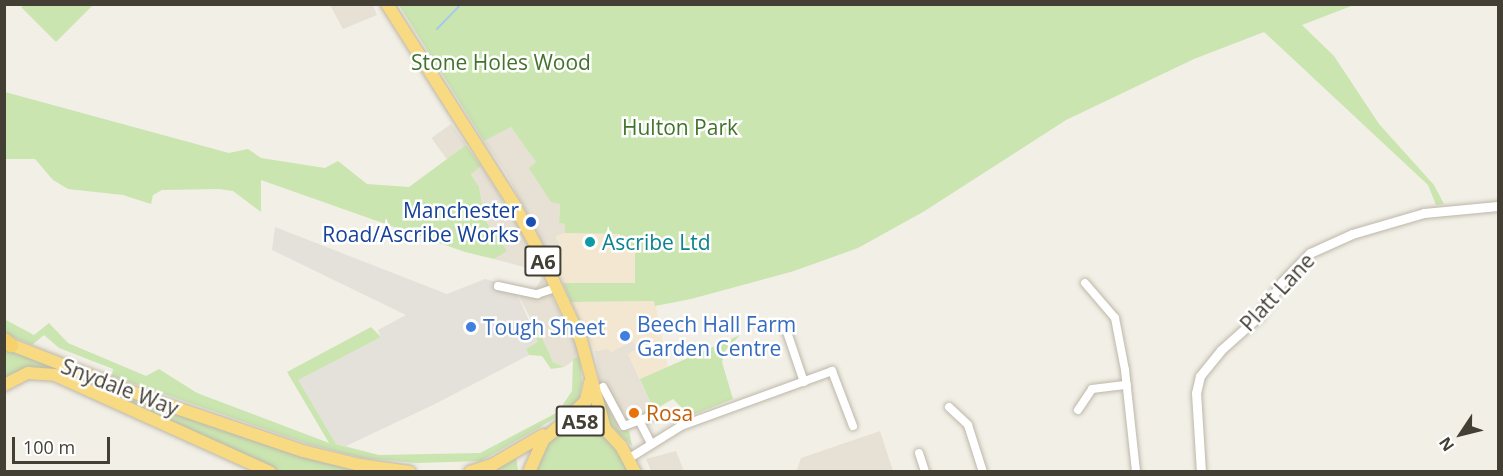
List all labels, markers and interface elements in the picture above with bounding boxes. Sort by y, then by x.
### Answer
park label: Stone Holes Wood [411,49,591,75]
park label: Hulton Park [622,114,738,140]
place label: Manchester Road/Ascribe Works [322,197,519,247]
marker: Manchester Road/Ascribe Works [524,215,538,229]
place label: Ascribe Ltd [602,229,711,255]
marker: Ascribe Ltd [583,235,597,249]
road number: A6 [524,244,562,278]
street label: Platt Lane [1235,248,1319,336]
place label: Beech Hall Farm Garden Centre [637,311,796,361]
place label: Tough Sheet [483,314,605,340]
marker: Tough Sheet [464,320,478,334]
marker: Beech Hall Farm Garden Centre [618,329,632,343]
street label: Snydale Way [58,353,182,421]
place label: Rosa [646,400,693,426]
road number: A58 [554,404,606,438]
north arrow [1431,404,1491,464]
marker: Rosa [627,406,641,420]
scale bar [15,425,112,463]
text: N [1434,433,1459,456]
text: 100 m [23,435,75,459]

